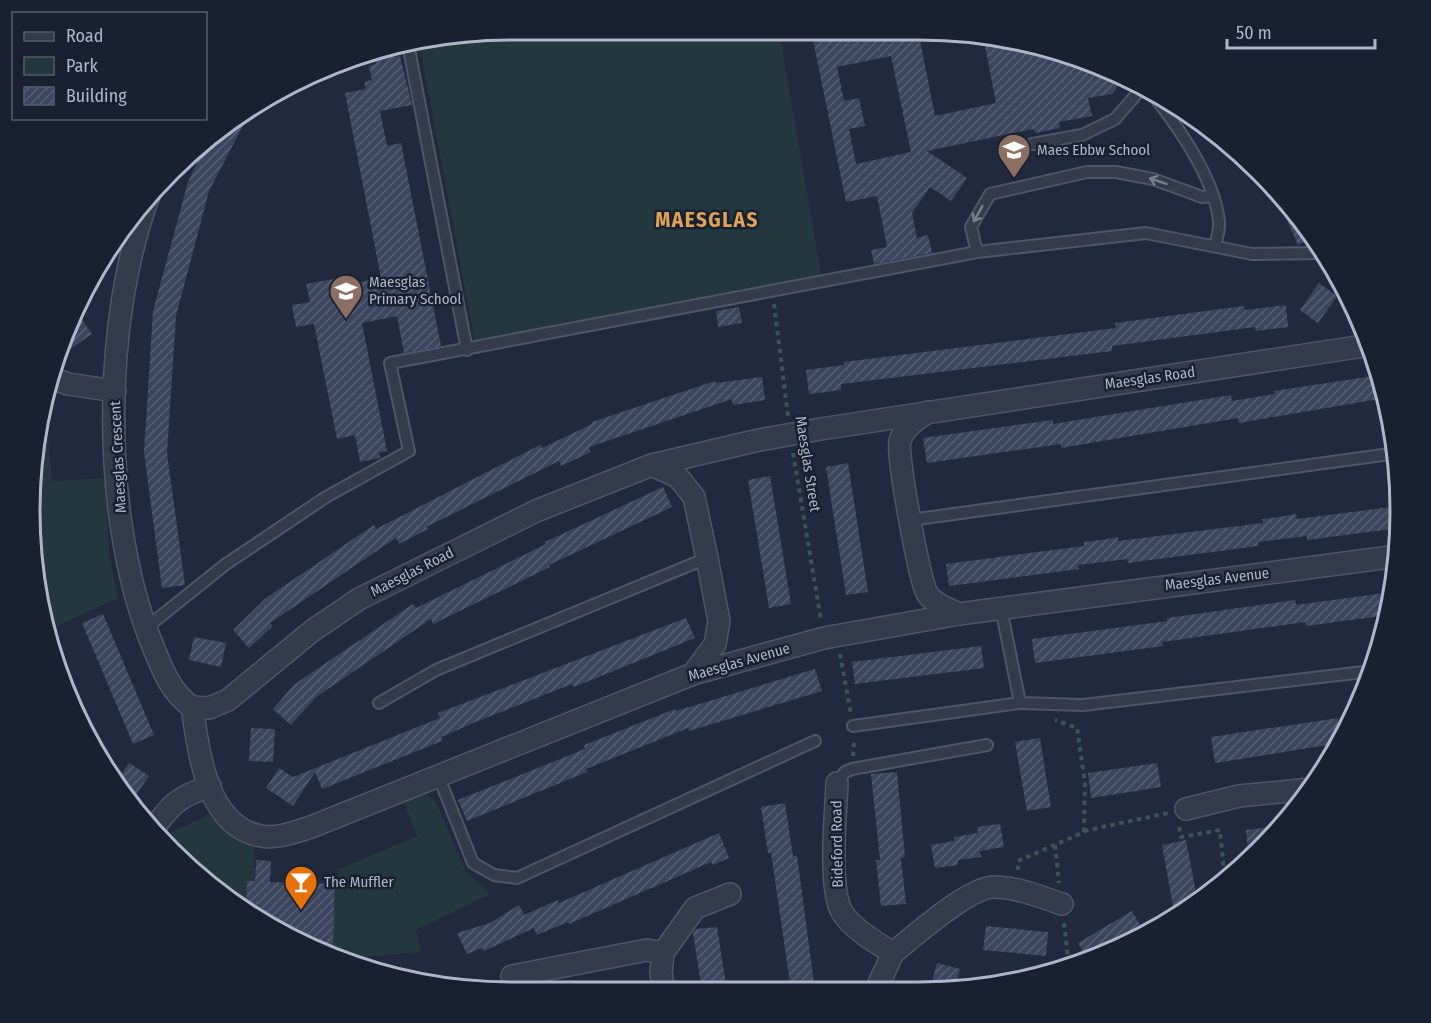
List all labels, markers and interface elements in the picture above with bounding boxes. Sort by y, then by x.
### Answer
legend [12,12,207,120]
scale bar [1227,12,1376,50]
text: 50 m [1236,22,1272,44]
text: Road [66,25,103,47]
text: Park [66,55,99,77]
text: Building [66,85,127,107]
school or university icon: Maes Ebbw School [996,132,1032,179]
place label: Maes Ebbw School [1037,141,1150,159]
one-way arrow [1149,175,1168,186]
one-way arrow [972,205,984,222]
district label: MAESGLAS [655,207,759,233]
school or university icon: Maesglas Primary School [328,273,364,320]
place label: Maesglas Primary School [369,273,461,308]
street label: Maesglas Road [1104,363,1196,393]
street label: Maesglas Crescent [106,400,130,514]
street label: Maesglas Street [792,415,824,513]
street label: Maesglas Road [367,543,457,601]
street label: Maesglas Avenue [1164,564,1270,594]
street label: Maesglas Avenue [686,639,792,685]
street label: Bideford Road [827,800,847,888]
bar icon: The Muffler [283,864,319,911]
place label: The Muffler [324,873,394,891]

